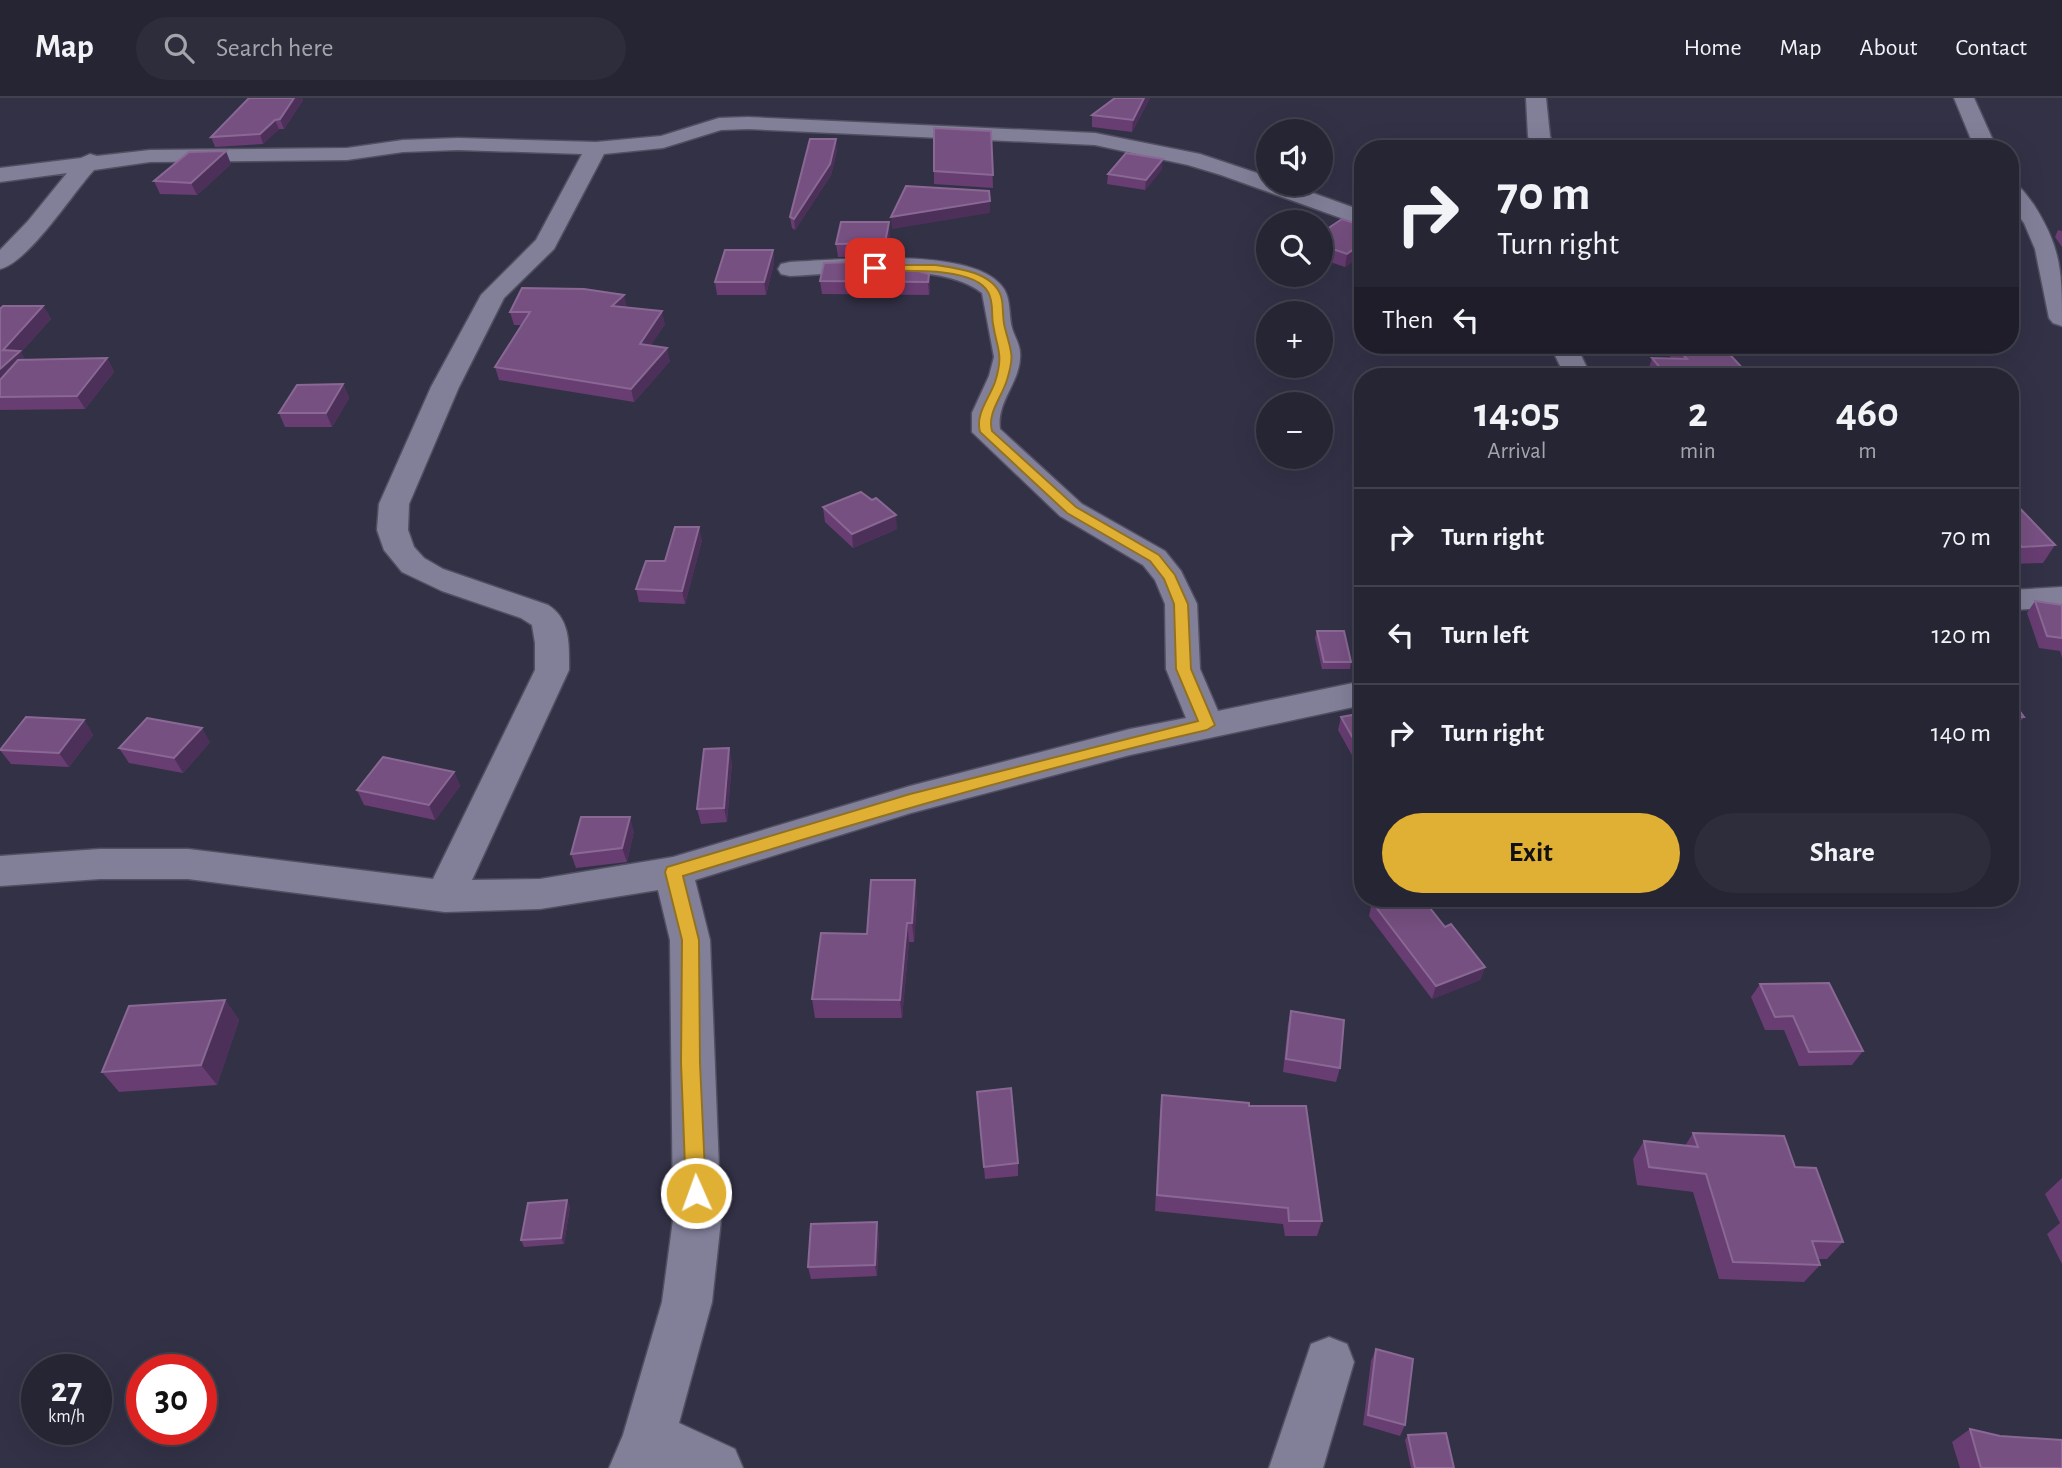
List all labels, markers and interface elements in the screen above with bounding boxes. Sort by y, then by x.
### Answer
search box [136,17,626,80]
icon: search [160,29,198,67]
text: Map [35,31,94,64]
text: Search here [216,35,334,61]
text: Home [1684,36,1742,60]
text: Map [1780,36,1822,60]
text: About [1860,36,1917,60]
text: Contact [1955,36,2027,60]
map controls [1256,119,1333,469]
button: sound [1256,119,1333,196]
icon: right [1382,168,1473,259]
text: 70 m [1497,170,1591,219]
button: search [1256,210,1333,287]
text: Turn right [1497,228,1619,260]
pin [845,238,905,298]
icon: arrive [856,249,894,287]
button: + [1256,301,1333,378]
icon: left [1447,301,1485,339]
text: Then [1382,307,1433,333]
button: − [1256,392,1333,469]
text: 14:05 [1474,392,1560,434]
text: 2 [1688,392,1708,434]
text: 460 [1836,392,1899,434]
text: Arrival [1487,440,1547,463]
text: min [1680,440,1716,463]
text: m [1858,440,1877,463]
icon: right [1382,518,1420,556]
text: Turn right [1441,524,1544,550]
text: 70 m [1941,524,1991,550]
icon: left [1382,616,1420,654]
text: Turn left [1441,622,1529,648]
text: 120 m [1931,622,1991,648]
icon: right [1382,714,1420,752]
text: Turn right [1441,720,1544,746]
text: 140 m [1931,720,1991,746]
button: Exit [1382,813,1680,893]
button: Share [1694,813,1991,893]
position arrow [659,1156,733,1230]
speed limit sign: 30 [126,1354,217,1445]
text: 27 [51,1373,82,1408]
text: km/h [48,1408,85,1426]

